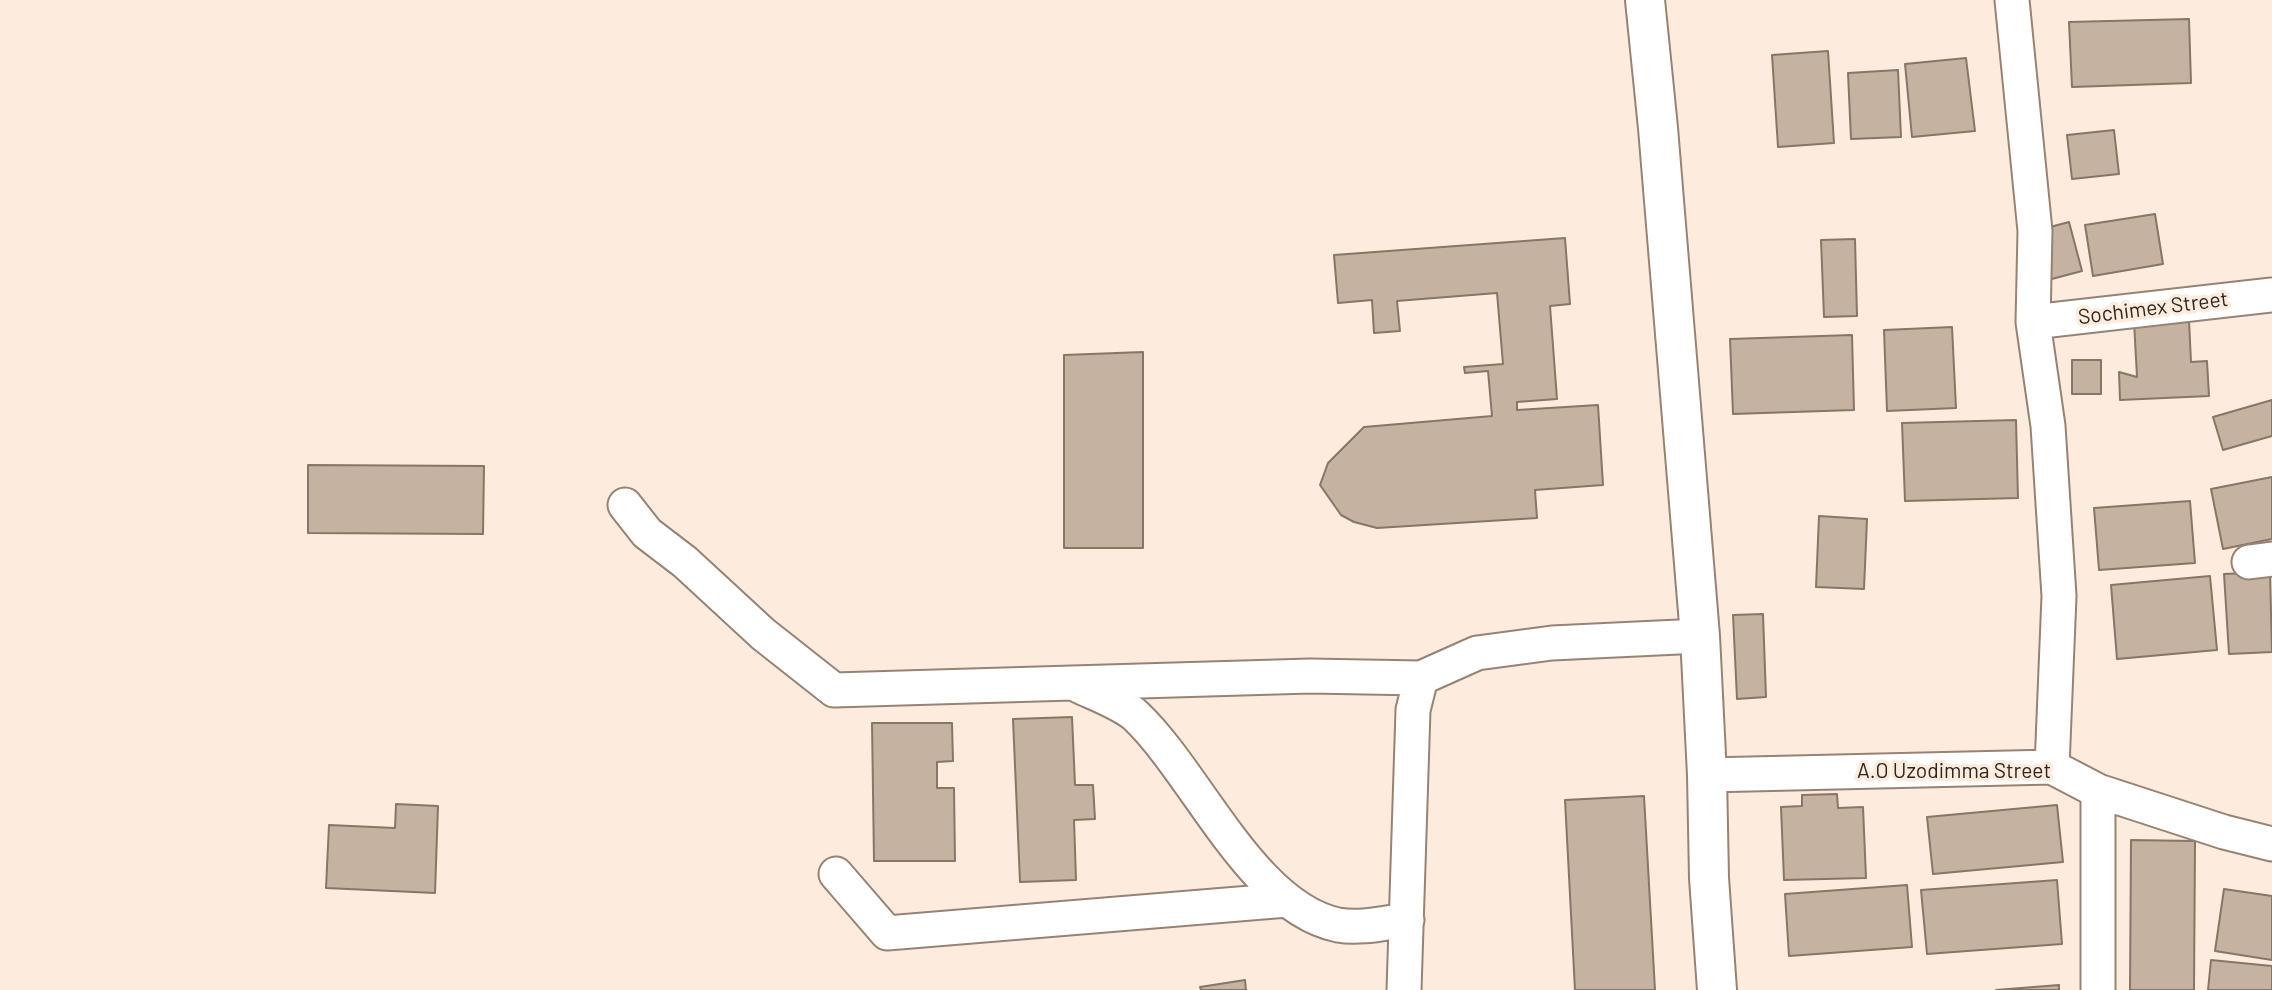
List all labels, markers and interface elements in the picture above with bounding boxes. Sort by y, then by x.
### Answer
street label: Sochimex Street [2077,286,2229,330]
street label: A.O Uzodimma Street [1857,758,2051,784]

